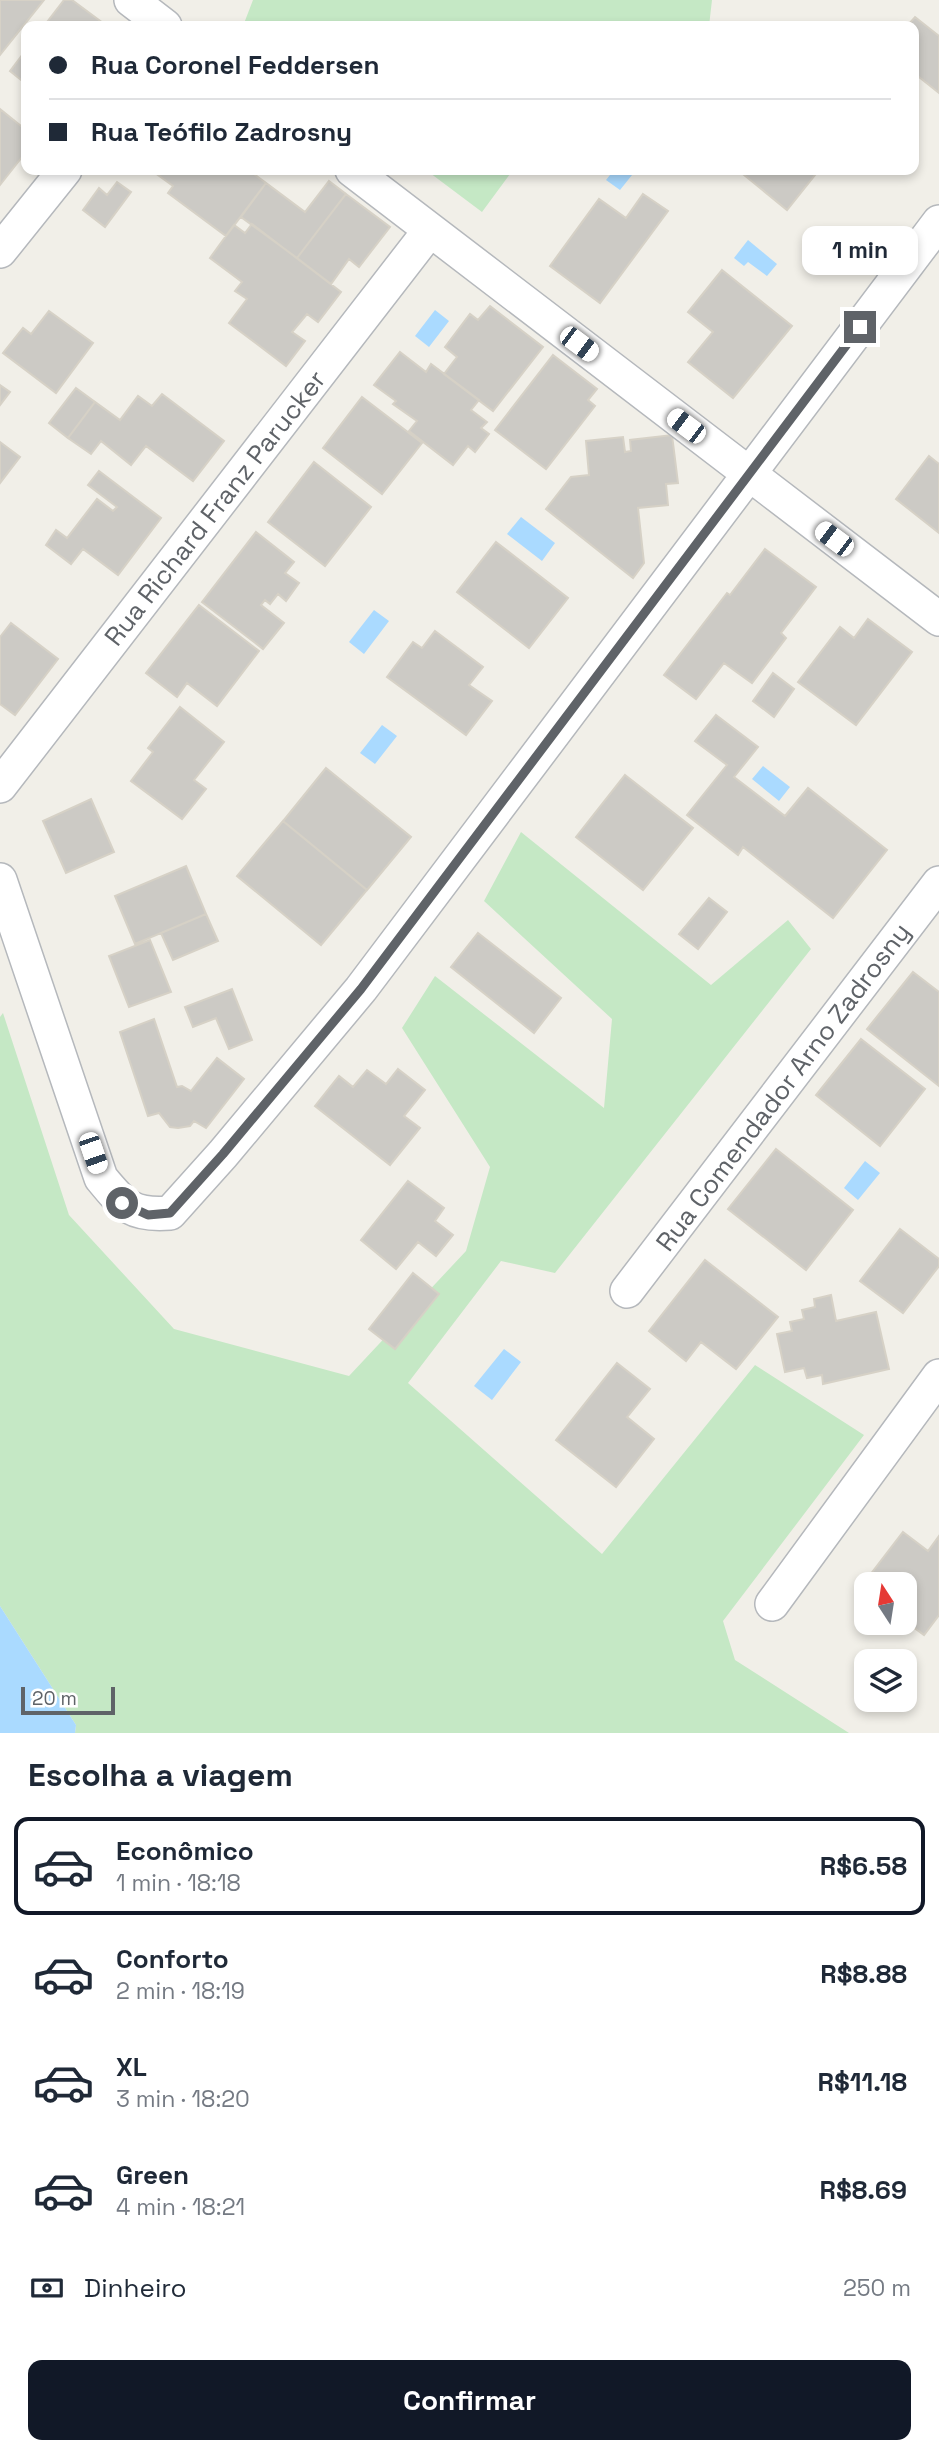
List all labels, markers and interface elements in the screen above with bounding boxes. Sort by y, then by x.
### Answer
text: Rua Coronel Feddersen [91,48,380,82]
text: Rua Teófilo Zadrosny [91,115,352,149]
callout: 1 min [802,226,918,274]
text: 1 min [832,235,888,265]
route end [844,311,876,343]
car [556,323,603,365]
street label: Rua Richard Franz Parucker [97,363,333,653]
car [663,405,710,447]
car [811,518,858,560]
street label: Rua Comendador Arno Zadrosny [648,916,918,1258]
car [77,1130,110,1176]
route start [106,1187,138,1219]
north arrow [854,1572,917,1634]
map controls [854,1572,917,1712]
button: layers [854,1649,917,1712]
scale bar [21,1684,116,1716]
text: 20 m [32,1686,77,1711]
text: Escolha a viagem [28,1755,293,1795]
text: Econômico [116,1834,254,1868]
icon: car [32,1835,95,1898]
text: R$6.58 [820,1849,907,1883]
text: 1 min · 18:18 [116,1868,241,1898]
text: Conforto [116,1942,229,1976]
icon: car [32,1943,95,2006]
text: R$8.88 [820,1957,907,1991]
text: 2 min · 18:19 [116,1976,245,2006]
text: XL [116,2050,147,2084]
icon: car [32,2051,95,2114]
text: R$11.18 [818,2065,907,2099]
text: 3 min · 18:20 [116,2084,250,2114]
text: Green [116,2158,189,2192]
icon: car [32,2159,95,2222]
text: R$8.69 [820,2173,907,2207]
text: 4 min · 18:21 [116,2192,245,2222]
icon: cash [28,2269,66,2307]
text: Dinheiro [84,2271,187,2305]
text: 250 m [843,2273,911,2303]
button: Confirmar [28,2360,911,2440]

